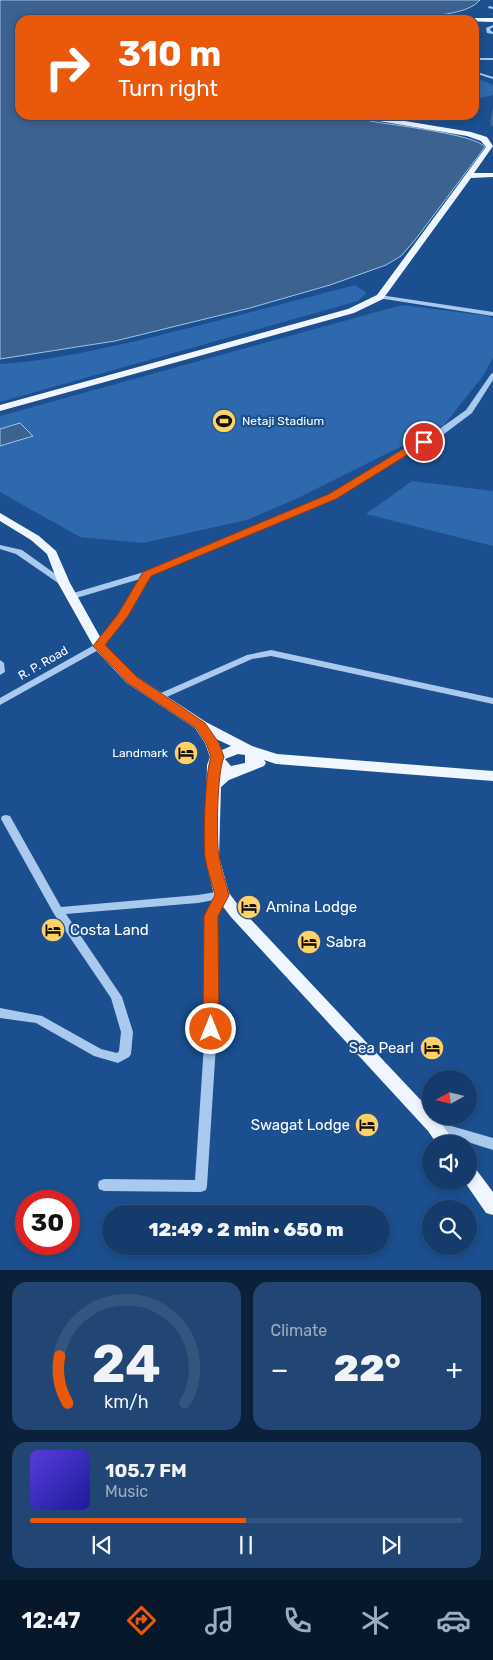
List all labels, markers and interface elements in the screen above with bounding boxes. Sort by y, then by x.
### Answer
text: 310 m [118,33,221,75]
icon: right [35,35,100,100]
text: Turn right [118,75,218,102]
sports icon: Netaji Stadium [211,408,237,434]
place label: Netaji Stadium [242,414,324,428]
pin [403,421,445,463]
icon: arrive [410,428,438,456]
street label: R. P. Road [16,643,70,683]
hotel icon: Landmark [173,740,199,766]
place label: Landmark [112,746,169,760]
hotel icon: Amina Lodge [236,894,262,920]
place label: Amina Lodge [266,898,357,916]
hotel icon: Costa Land [40,917,66,943]
place label: Costa Land [70,921,149,939]
hotel icon: Sabra [296,929,322,955]
place label: Sabra [326,933,366,951]
position arrow [184,1002,236,1054]
hotel icon: Sea Pearl [419,1035,445,1061]
place label: Sea Pearl [349,1039,414,1057]
north arrow [422,1070,478,1125]
map controls [422,1070,477,1255]
hotel icon: Swagat Lodge [354,1112,380,1138]
place label: Swagat Lodge [251,1116,350,1134]
button: sound [422,1135,477,1190]
speed limit sign: 30 [15,1190,80,1255]
button: search [422,1200,477,1255]
text: 12:49 · 2 min · 650 m [148,1218,344,1241]
text: Climate [271,1321,327,1340]
text: 24 [92,1333,161,1395]
text: 22° [333,1345,401,1391]
text: − [271,1353,289,1386]
text: + [446,1353,463,1386]
text: km/h [104,1391,149,1412]
text: 105.7 FM [105,1459,187,1482]
text: Music [105,1482,148,1501]
icon: previous [88,1531,116,1559]
icon: pause [232,1531,260,1559]
icon: next [377,1531,405,1559]
icon: directions [124,1603,159,1638]
icon: music [202,1603,237,1638]
icon: phone [280,1603,315,1638]
icon: climate [358,1603,393,1638]
icon: car [436,1603,471,1638]
text: 12:47 [22,1607,80,1634]

